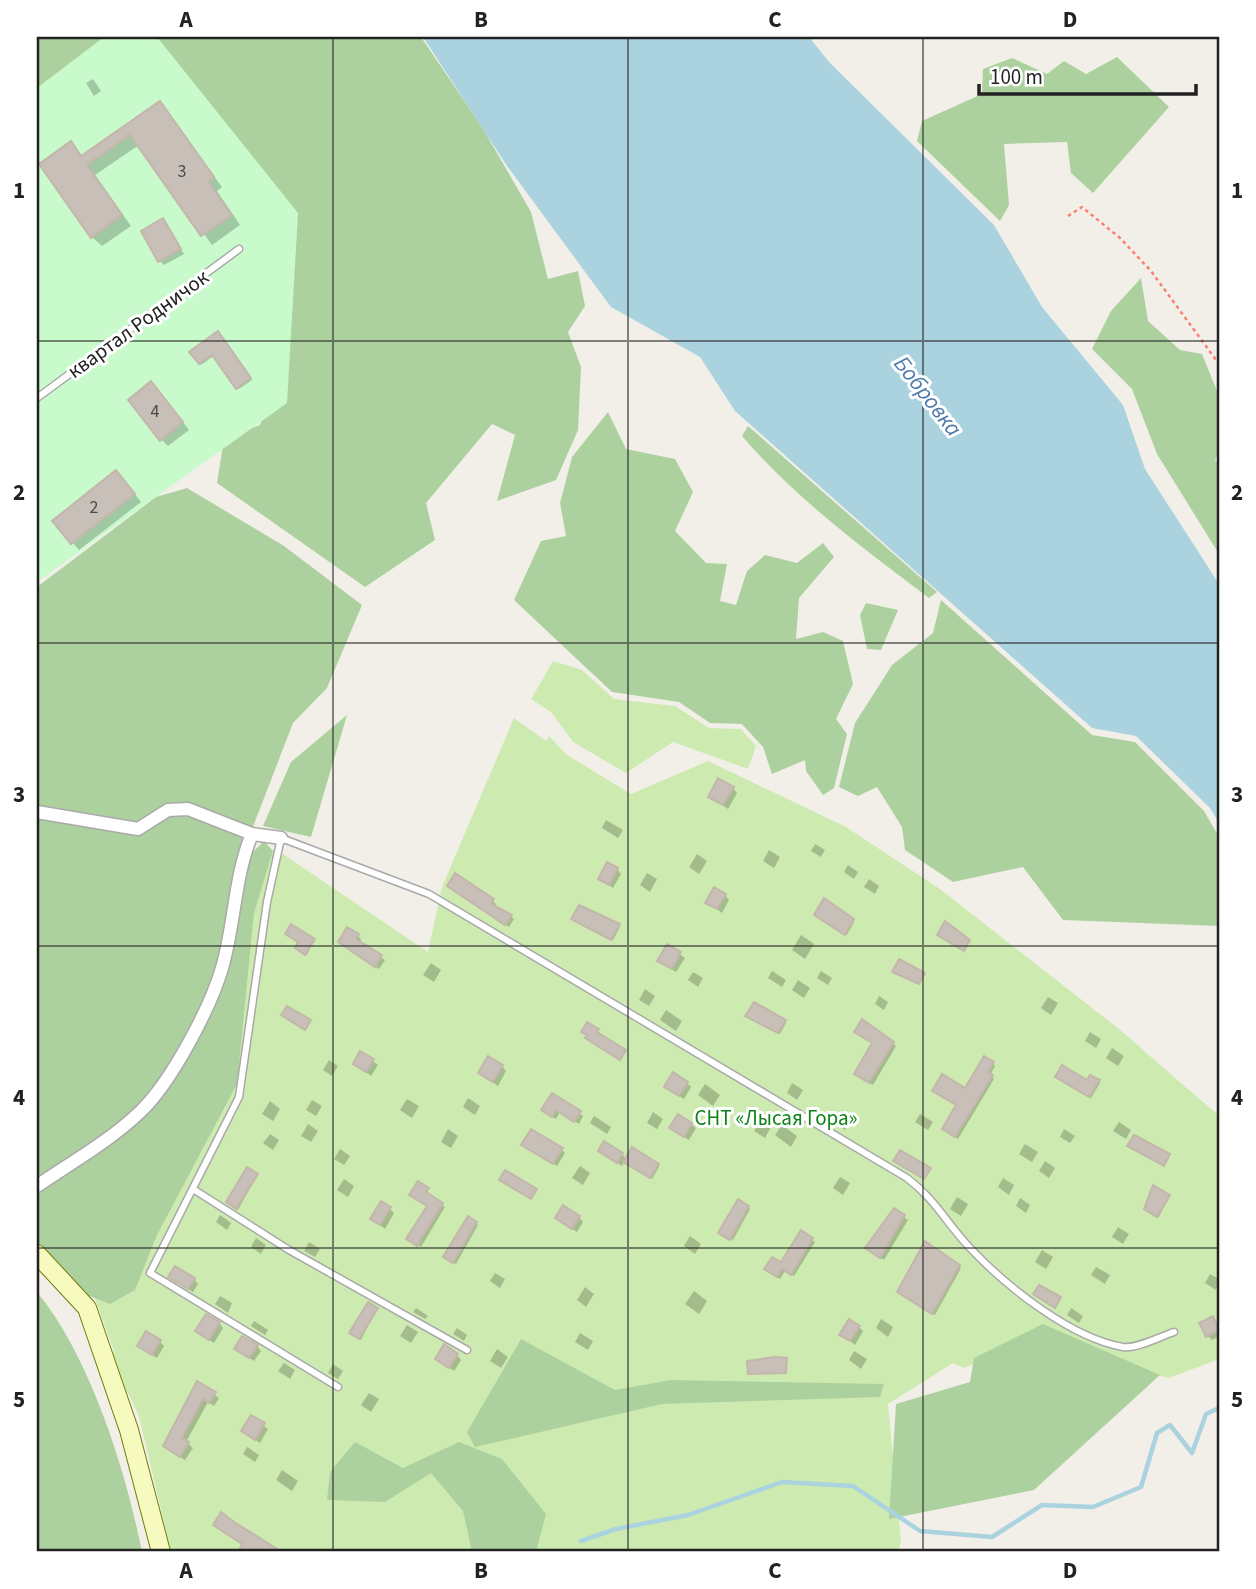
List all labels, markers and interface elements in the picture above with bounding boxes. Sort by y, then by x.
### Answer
text: A [178,3,193,36]
text: B [474,3,488,36]
text: C [768,3,782,36]
text: D [1063,3,1077,36]
scale bar [979,52,1196,96]
text: 100 m [990,62,1043,92]
house number: 3 [178,159,187,184]
text: 1 [13,174,25,207]
text: 1 [1231,174,1243,207]
street label: квартал Родничок [61,262,215,386]
water label: Бобровка [886,349,970,443]
house number: 4 [151,399,160,424]
text: 2 [13,476,25,509]
text: 2 [1231,476,1243,509]
house number: 2 [90,495,99,520]
text: 3 [13,778,25,811]
text: 3 [1231,778,1243,811]
text: 4 [13,1081,25,1114]
text: 4 [1231,1081,1243,1114]
park label: СНТ «Лысая Гора» [694,1103,858,1133]
text: 5 [13,1383,25,1416]
text: 5 [1231,1383,1243,1416]
text: A [178,1554,193,1587]
text: B [474,1554,488,1587]
text: C [768,1554,782,1587]
text: D [1063,1554,1077,1587]

